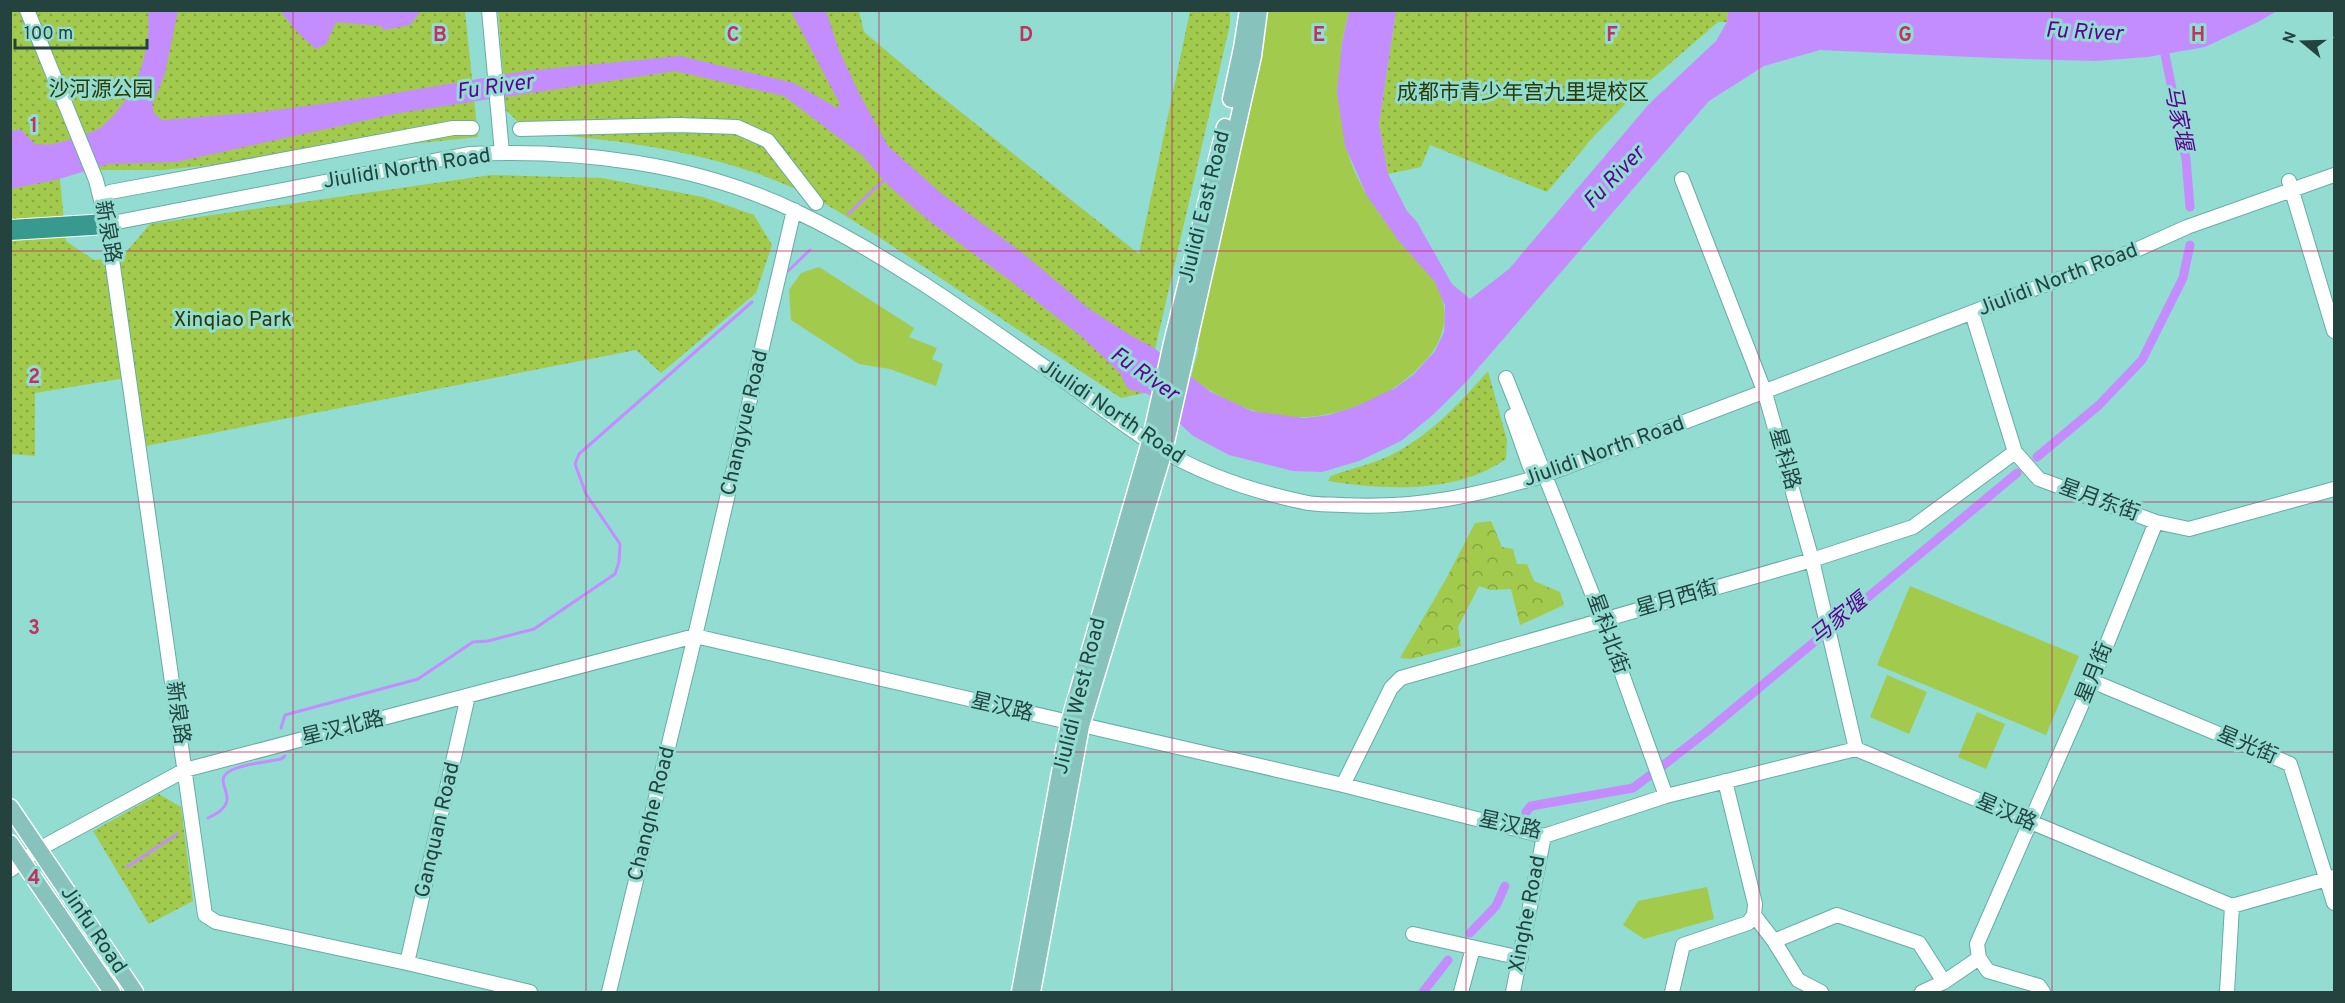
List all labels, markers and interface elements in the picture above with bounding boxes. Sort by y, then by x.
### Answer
scale bar [15,12,147,50]
north arrow [2273,12,2333,72]
water label: Fu River [2045,17,2125,49]
text: 100 m [24,23,73,46]
text: B [433,23,447,49]
text: C [727,23,739,49]
text: D [1019,23,1033,49]
text: E [1313,23,1325,49]
text: F [1606,23,1618,49]
text: G [1898,23,1912,49]
text: H [2191,23,2205,49]
text: N [2279,29,2302,46]
water label: Fu River [455,69,537,107]
park label: 沙河源公园 [49,77,154,104]
park label: 成都市青少年宫九里堤校区 [1397,80,1649,107]
water label: 马家堰 [2157,83,2197,157]
text: 1 [30,114,38,140]
street label: Jiulidi East Road [1173,128,1237,286]
water label: Fu River [1578,140,1653,215]
street label: Jiulidi North Road [321,142,493,196]
street label: 新泉路 [88,199,126,265]
street label: Jiulidi North Road [1974,237,2142,323]
park label: Xinqiao Park [174,307,292,334]
water label: Fu River [1105,342,1185,409]
street label: Changyue Road [715,348,775,498]
street label: Jiulidi North Road [1034,353,1190,471]
text: 2 [28,365,40,391]
street label: Jiulidi North Road [1520,410,1688,494]
street label: 星科路 [1762,425,1806,493]
street label: 星月东街 [2055,474,2143,528]
street label: 星月西街 [1633,574,1721,624]
water label: 马家堰 [1805,586,1876,651]
street label: 星科北街 [1580,590,1634,678]
street label: Jiulidi West Road [1047,615,1113,777]
text: 3 [28,616,40,642]
street label: 星月街 [2071,639,2119,707]
street label: 新泉路 [159,680,195,746]
street label: 星汉路 [968,688,1036,728]
street label: 星汉北路 [299,706,387,752]
street label: 星光街 [2213,721,2281,771]
street label: Changhe Road [622,744,682,884]
street label: Ganquan Road [409,760,467,900]
street label: 星汉路 [1972,788,2040,838]
street label: 星汉路 [1476,806,1544,846]
street label: Xinghe Road [1503,853,1553,975]
text: 4 [28,866,40,892]
street label: Jinfu Road [54,881,132,979]

